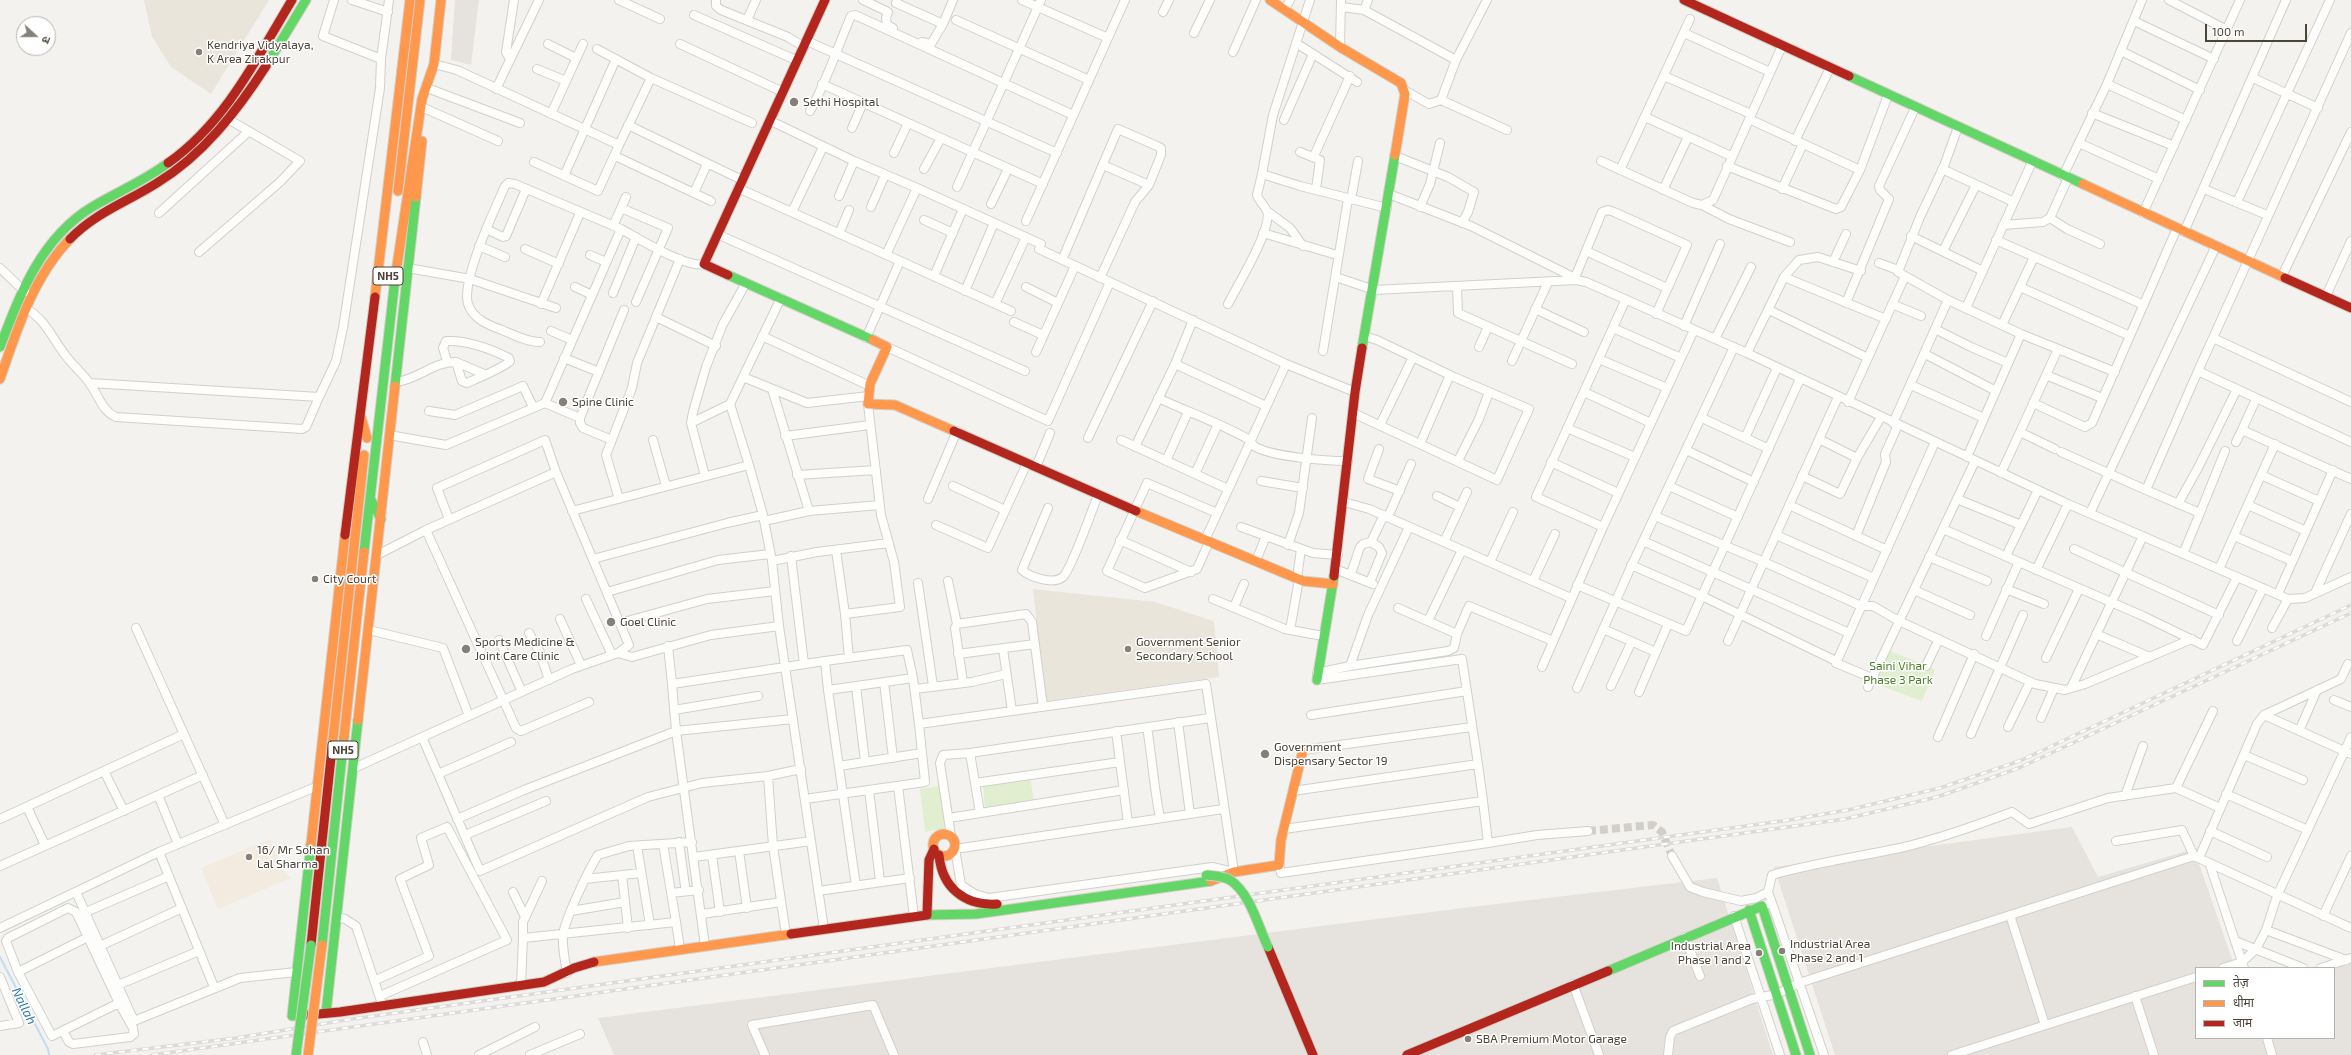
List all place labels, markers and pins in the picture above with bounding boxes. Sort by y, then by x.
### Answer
place label: Kendriya Vidyalaya, K Area Zirakpur [207,38,313,66]
marker: Kendriya Vidyalaya, K Area Zirakpur [194,47,204,57]
place label: Sethi Hospital [803,95,879,109]
marker: Sethi Hospital [788,96,800,108]
place label: Spine Clinic [572,395,634,409]
marker: Spine Clinic [557,396,569,408]
place label: City Court [323,572,376,586]
marker: City Court [310,574,320,584]
place label: Goel Clinic [620,615,676,629]
marker: Goel Clinic [605,616,617,628]
place label: Sports Medicine & Joint Care Clinic [475,635,575,663]
place label: Government Senior Secondary School [1136,635,1241,663]
marker: Sports Medicine & Joint Care Clinic [460,643,472,655]
marker: Government Senior Secondary School [1123,644,1133,654]
place label: Government Dispensary Sector 19 [1274,740,1387,768]
marker: Government Dispensary Sector 19 [1259,748,1271,760]
place label: 16/ Mr Sohan Lal Sharma [257,843,330,871]
marker: 16/ Mr Sohan Lal Sharma [244,852,254,862]
place label: Industrial Area Phase 2 and 1 [1790,937,1870,965]
place label: Industrial Area Phase 1 and 2 [1671,939,1751,967]
marker: Industrial Area Phase 2 and 1 [1777,946,1787,956]
marker: Industrial Area Phase 1 and 2 [1754,948,1764,958]
place label: SBA Premium Motor Garage [1476,1032,1627,1046]
marker: SBA Premium Motor Garage [1463,1034,1473,1044]

